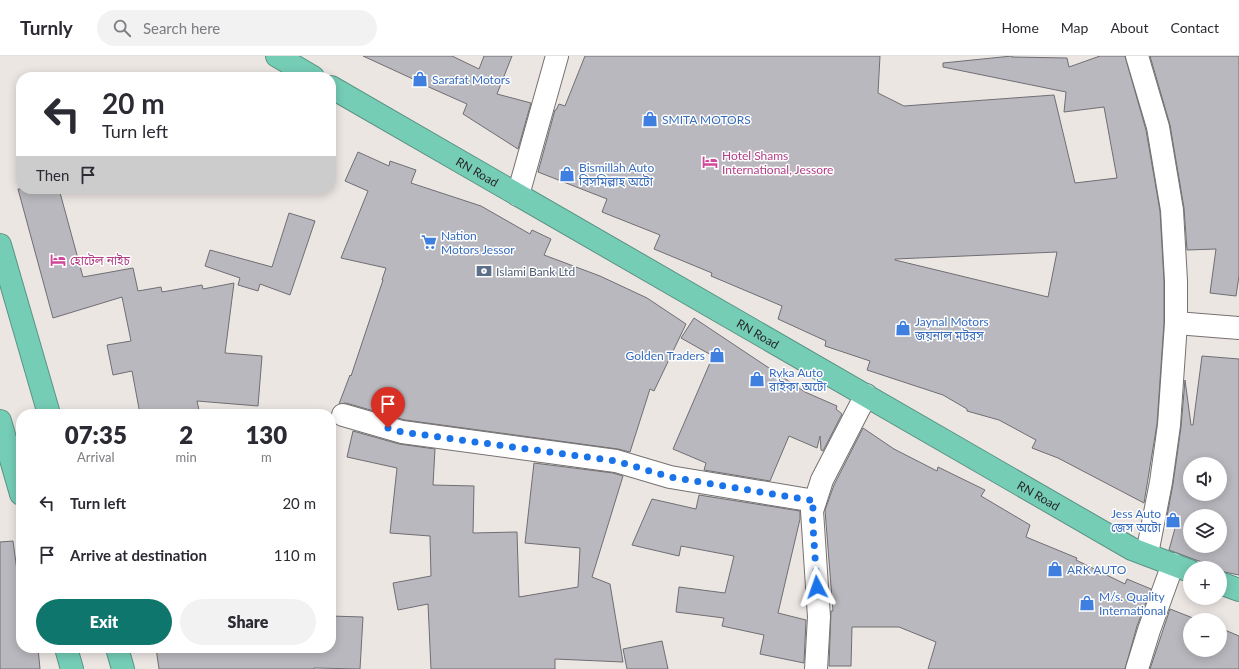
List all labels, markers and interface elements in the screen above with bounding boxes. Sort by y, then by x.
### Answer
search box [97,10,377,46]
text: Turnly [20,16,73,39]
icon: search [111,17,133,39]
text: Search here [143,19,220,37]
text: Home [1001,19,1039,36]
text: Map [1061,19,1088,36]
text: About [1110,19,1148,36]
text: Contact [1170,19,1219,36]
shop icon: Sarafat Motors [411,70,429,88]
place label: Sarafat Motors [432,72,510,87]
text: 20 m [102,86,165,120]
icon: left [36,88,88,140]
shop icon: SMITA MOTORS [641,110,659,128]
place label: SMITA MOTORS [662,112,751,127]
text: Turn left [102,120,168,142]
place label: Hotel Shams International, Jessore [722,148,833,177]
street label: RN Road [454,153,501,190]
hotel icon: Hotel Shams International, Jessore [701,153,719,171]
place label: Bismillah Auto বিসমিল্লাহ অটো [578,160,654,189]
icon: arrive [77,164,99,186]
shop icon: Bismillah Auto বিসমিল্লাহ অটো [558,165,576,183]
text: Then [36,166,69,184]
place label: Nation Motors Jessor [441,228,515,257]
supermarket icon: Nation Motors Jessor [420,233,438,251]
hotel icon: হোটেল নাইচ [49,251,67,269]
place label: হোটেল নাইচ [70,253,130,268]
bank icon: Islami Bank Ltd [475,262,493,280]
place label: Islami Bank Ltd [496,264,575,279]
place label: Jaynal Motors জয়নাল মটরস [914,314,989,343]
street label: RN Road [734,315,782,351]
shop icon: Jaynal Motors জয়নাল মটরস [894,319,912,337]
shop icon: Golden Traders [708,346,726,364]
place label: Golden Traders [626,348,705,363]
place label: Ryka Auto রাইকা অটো [768,365,827,394]
shop icon: Ryka Auto রাইকা অটো [748,370,766,388]
pin [371,387,405,428]
icon: arrive [377,393,399,415]
text: 07:35 [65,420,127,449]
text: 2 [179,420,193,449]
text: 130 [245,420,287,449]
text: Arrival [77,449,115,465]
text: min [176,449,197,465]
text: m [261,449,272,465]
map controls [1183,457,1227,657]
button: sound [1183,457,1227,501]
street label: RN Road [1015,477,1063,513]
icon: left [36,492,58,514]
text: Turn left [70,494,126,512]
text: 20 m [282,494,316,512]
place label: Jess Auto জেস অটো [1111,506,1162,535]
button: layers [1183,509,1227,553]
shop icon: Jess Auto জেস অটো [1164,511,1182,529]
icon: arrive [36,544,58,566]
text: Arrive at destination [70,546,207,564]
text: 110 m [274,546,316,564]
shop icon: ARK AUTO [1046,560,1064,578]
button: + [1183,561,1227,605]
place label: ARK AUTO [1067,562,1127,577]
position arrow [796,566,838,608]
place label: M/s. Quality International [1099,589,1166,618]
shop icon: M/s. Quality International [1078,594,1096,612]
button: Exit [36,599,172,645]
button: Share [180,599,316,645]
button: − [1183,613,1227,657]

